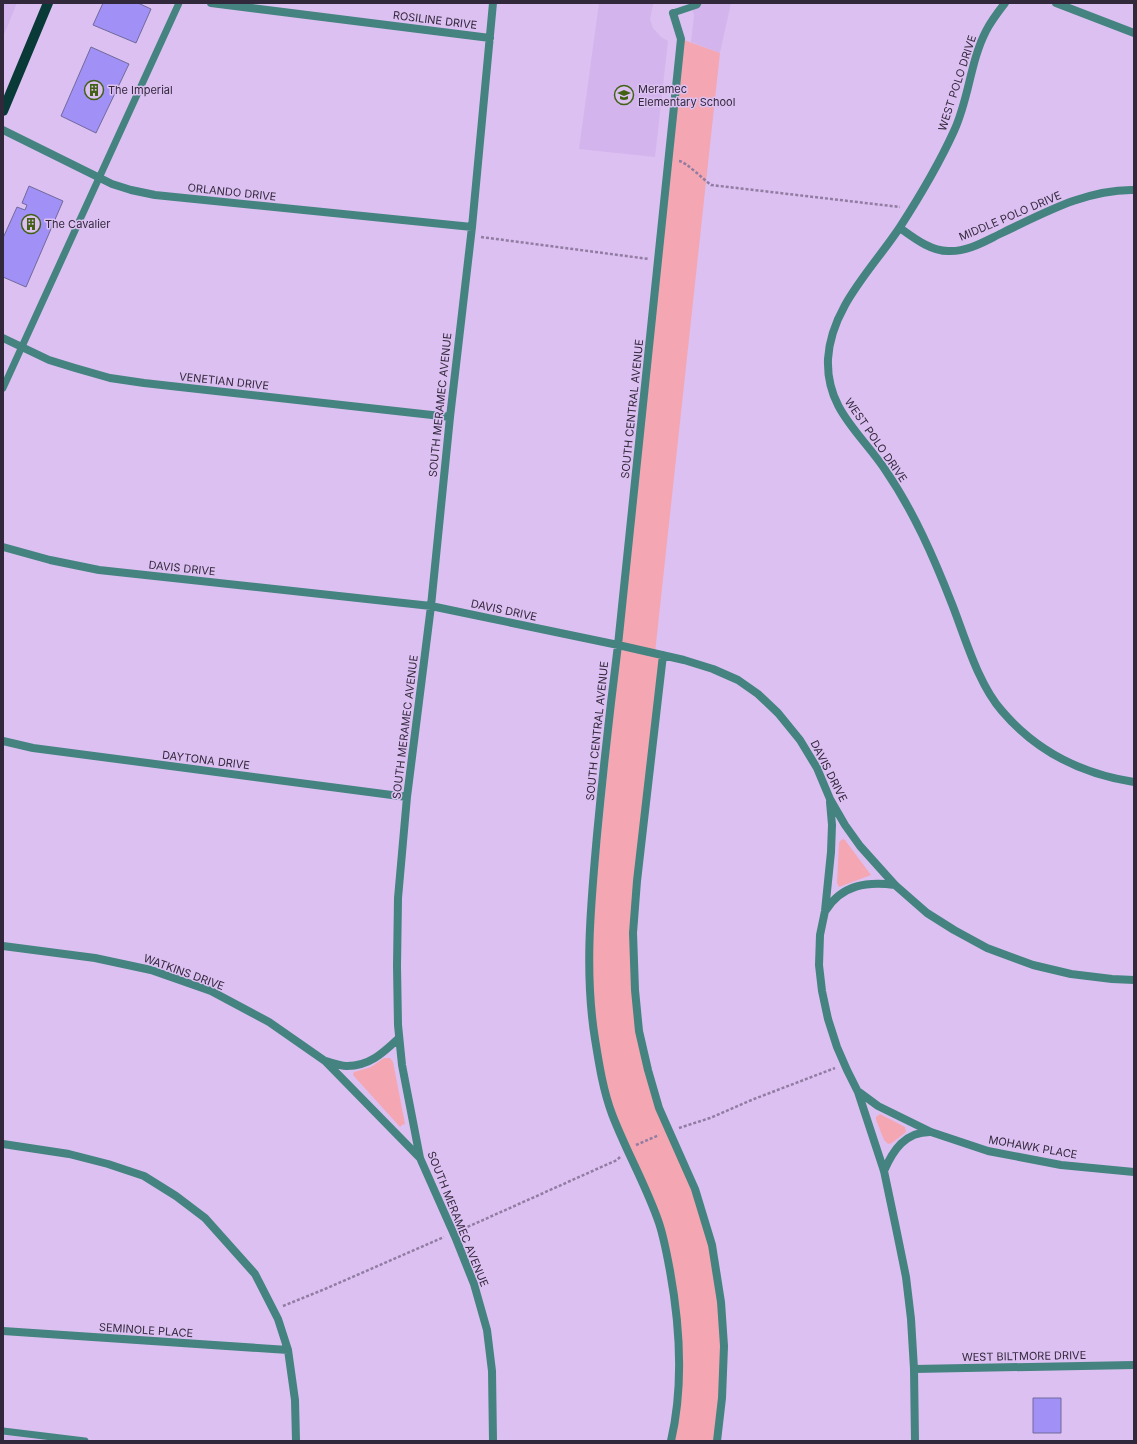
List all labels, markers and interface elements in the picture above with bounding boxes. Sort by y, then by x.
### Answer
street label: ROSILINE DRIVE [392,8,478,32]
street label: WEST POLO DRIVE [935,33,979,133]
building icon: The Imperial [83,79,105,101]
place label: Meramec Elementary School [638,82,735,109]
place label: The Imperial [108,83,173,97]
school or university icon: Meramec Elementary School [613,84,635,106]
street label: ORLANDO DRIVE [187,180,277,204]
street label: MIDDLE POLO DRIVE [957,188,1063,244]
building icon: The Cavalier [20,213,42,235]
place label: The Cavalier [45,217,110,231]
street label: SOUTH MERAMEC AVENUE [425,332,455,478]
street label: SOUTH CENTRAL AVENUE [618,339,646,479]
street label: VENETIAN DRIVE [178,369,270,393]
street label: WEST POLO DRIVE [842,395,910,485]
street label: DAVIS DRIVE [148,558,216,578]
street label: DAVIS DRIVE [470,596,538,624]
street label: SOUTH MERAMEC AVENUE [389,654,421,800]
street label: SOUTH CENTRAL AVENUE [583,661,611,801]
street label: DAVIS DRIVE [807,738,851,804]
street label: DAYTONA DRIVE [161,748,251,772]
street label: WATKINS DRIVE [142,951,226,993]
street label: MOHAWK PLACE [988,1132,1078,1162]
street label: SOUTH MERAMEC AVENUE [424,1149,492,1289]
street label: SEMINOLE PLACE [98,1320,194,1340]
street label: WEST BILTMORE DRIVE [962,1348,1086,1364]

